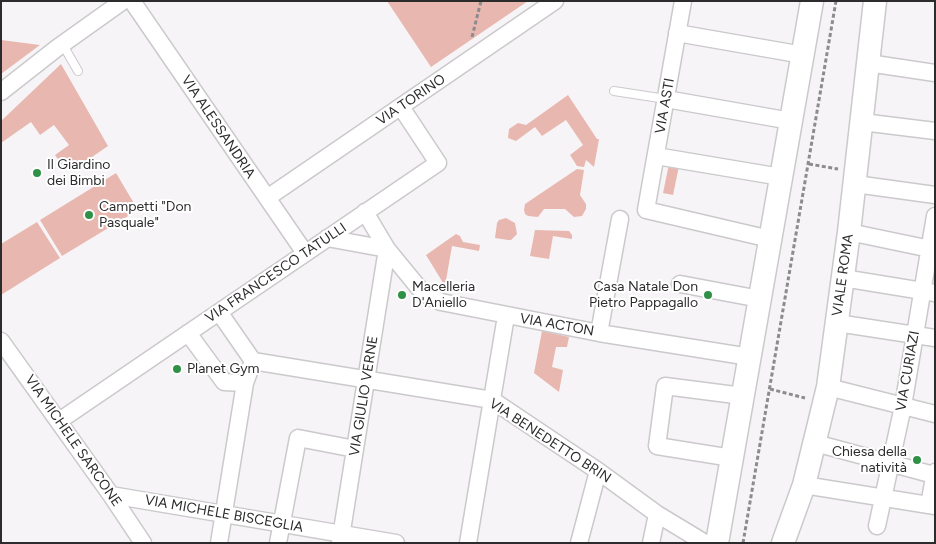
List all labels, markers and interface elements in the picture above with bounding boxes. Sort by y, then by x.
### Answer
street label: VIA TORINO [373,71,449,129]
street label: VIA ALESSANDRIA [177,72,259,182]
street label: VIA ASTI [652,77,678,135]
place label: Il Giardino dei Bimbi [47,157,110,190]
marker: Il Giardino dei Bimbi [31,167,43,179]
place label: Campetti "Don Pasquale" [99,199,191,232]
marker: Campetti "Don Pasquale" [83,209,95,221]
street label: VIA FRANCESCO TATULLI [202,219,350,327]
street label: VIALE ROMA [829,233,857,317]
place label: Macelleria D'Aniello [412,279,475,312]
place label: Casa Natale Don Pietro Pappagallo [589,279,698,312]
marker: Macelleria D'Aniello [396,289,408,301]
marker: Casa Natale Don Pietro Pappagallo [702,289,714,301]
street label: VIA ACTON [519,310,595,340]
street label: VIA CURIAZI [893,330,923,412]
street label: VIA GIULIO VERNE [346,335,382,457]
place label: Planet Gym [187,361,259,377]
marker: Planet Gym [171,363,183,375]
street label: VIA MICHELE SARCONE [21,372,125,510]
street label: VIA BENEDETTO BRIN [486,395,614,487]
place label: Chiesa della natività [832,444,907,477]
marker: Chiesa della natività [911,454,923,466]
street label: VIA MICHELE BISCEGLIA [144,492,304,536]

